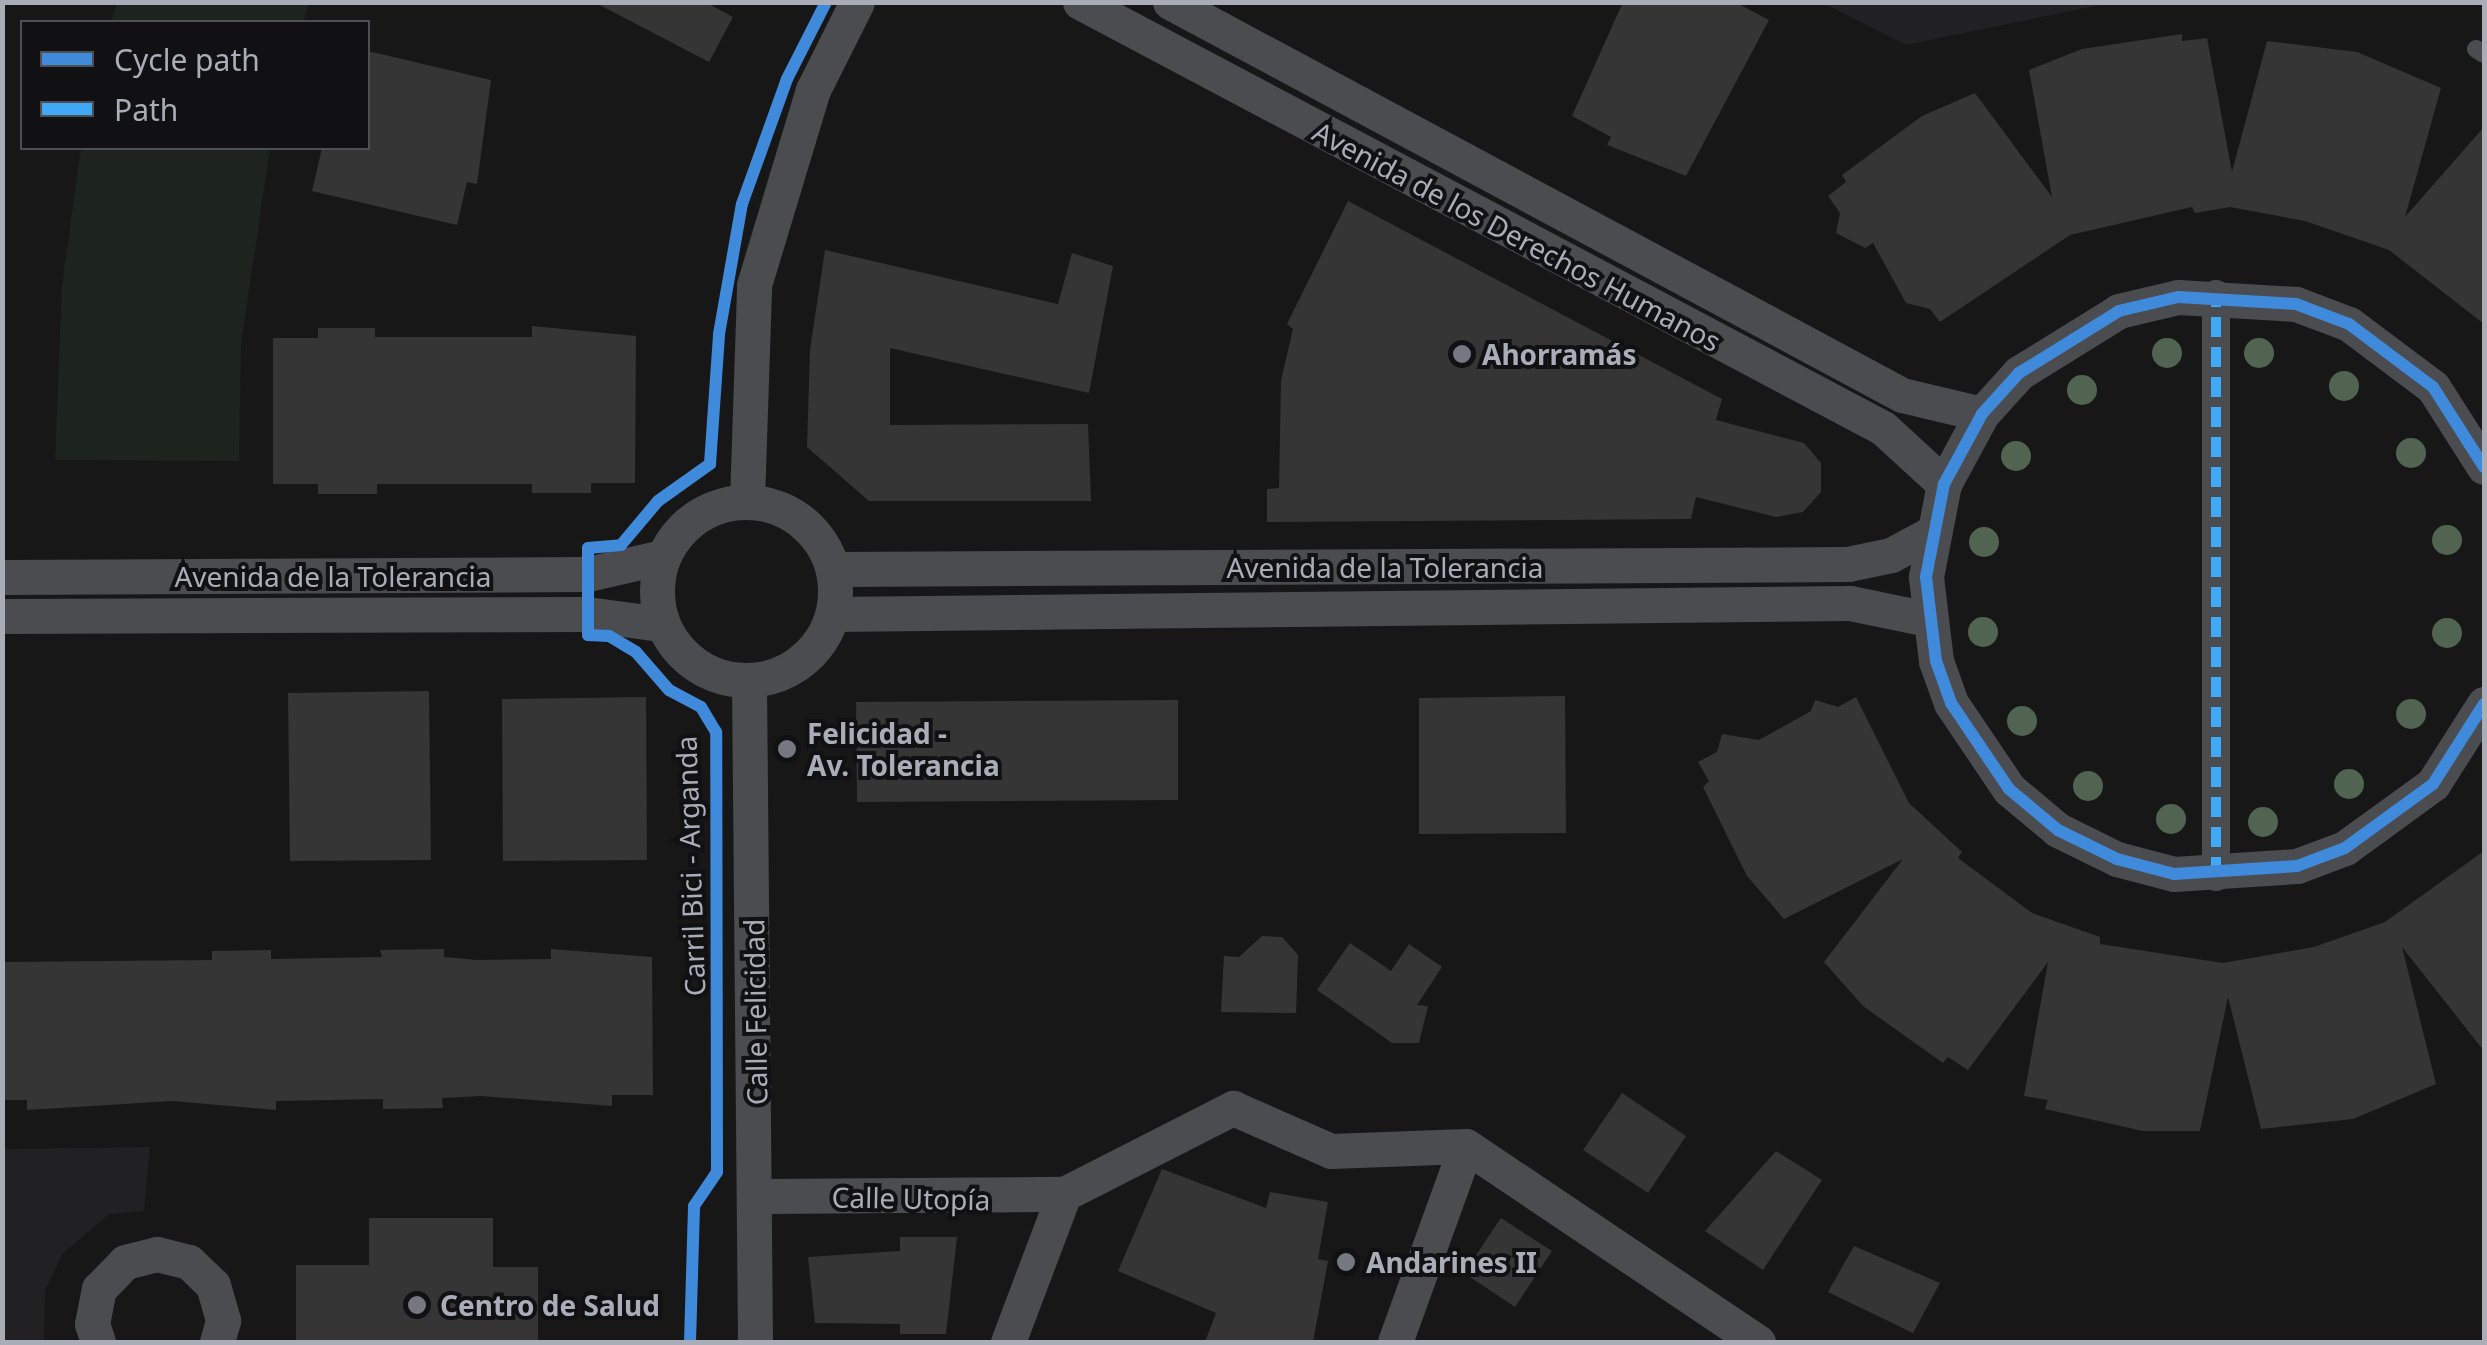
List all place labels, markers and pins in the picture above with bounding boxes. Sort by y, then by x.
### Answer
place label: Ahorramás [1482,337,1636,371]
marker: Ahorramás [1451,343,1473,365]
place label: Felicidad - Av. Tolerancia [807,716,1000,782]
marker: Felicidad - Av. Tolerancia [776,738,798,760]
place label: Andarines II [1366,1245,1537,1279]
marker: Andarines II [1335,1251,1357,1273]
place label: Centro de Salud [440,1288,660,1322]
marker: Centro de Salud [404,1292,430,1318]

